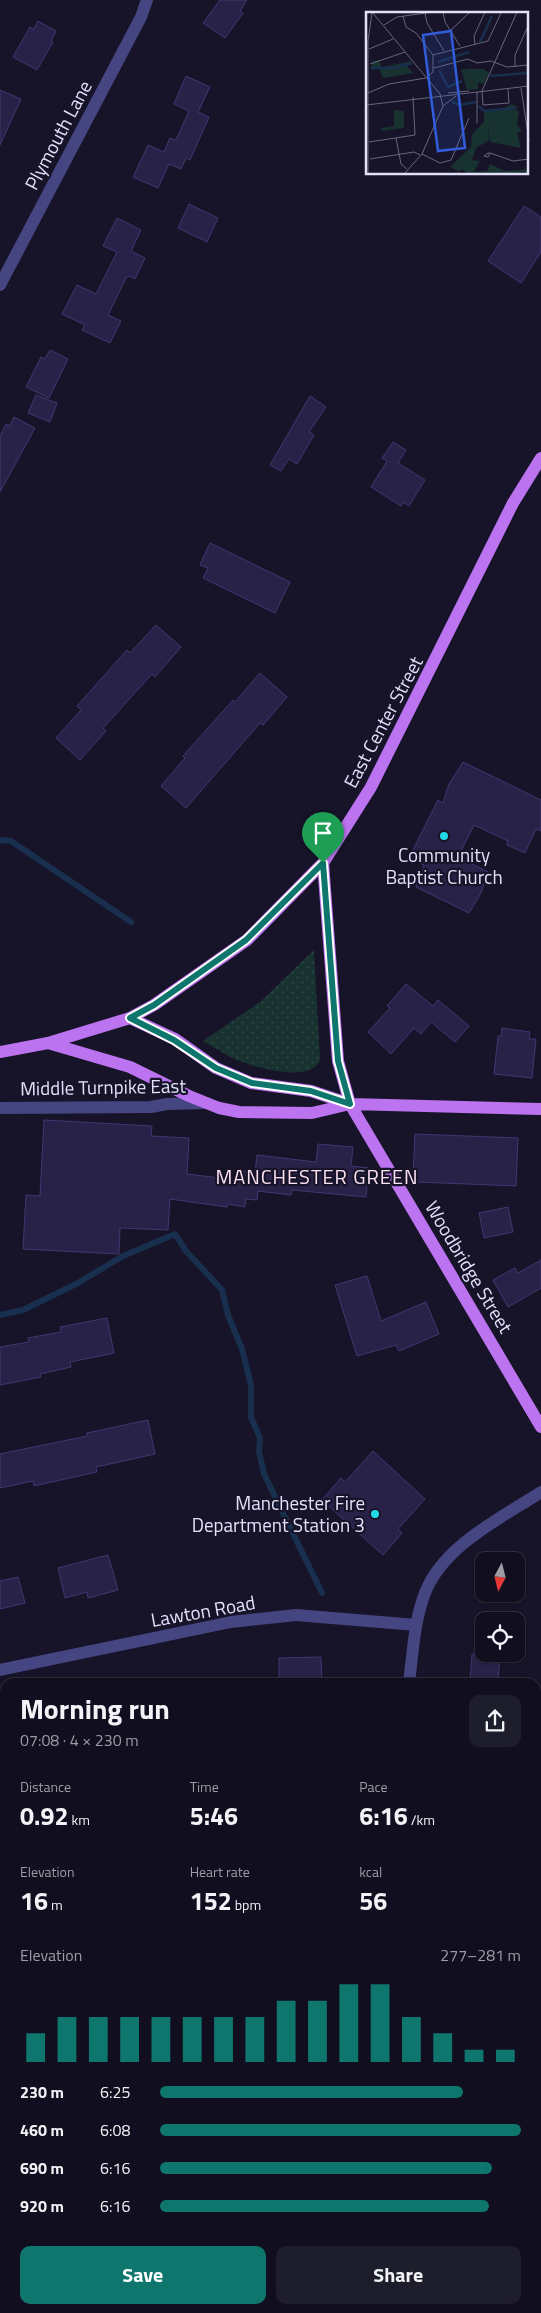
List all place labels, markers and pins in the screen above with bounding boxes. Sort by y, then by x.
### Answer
pin [302,812,344,863]
marker: Community Baptist Church [438,830,450,842]
place label: Community Baptist Church [385,840,503,891]
place label: Manchester Fire Department Station 3 [192,1488,365,1539]
marker: Manchester Fire Department Station 3 [369,1508,381,1520]

